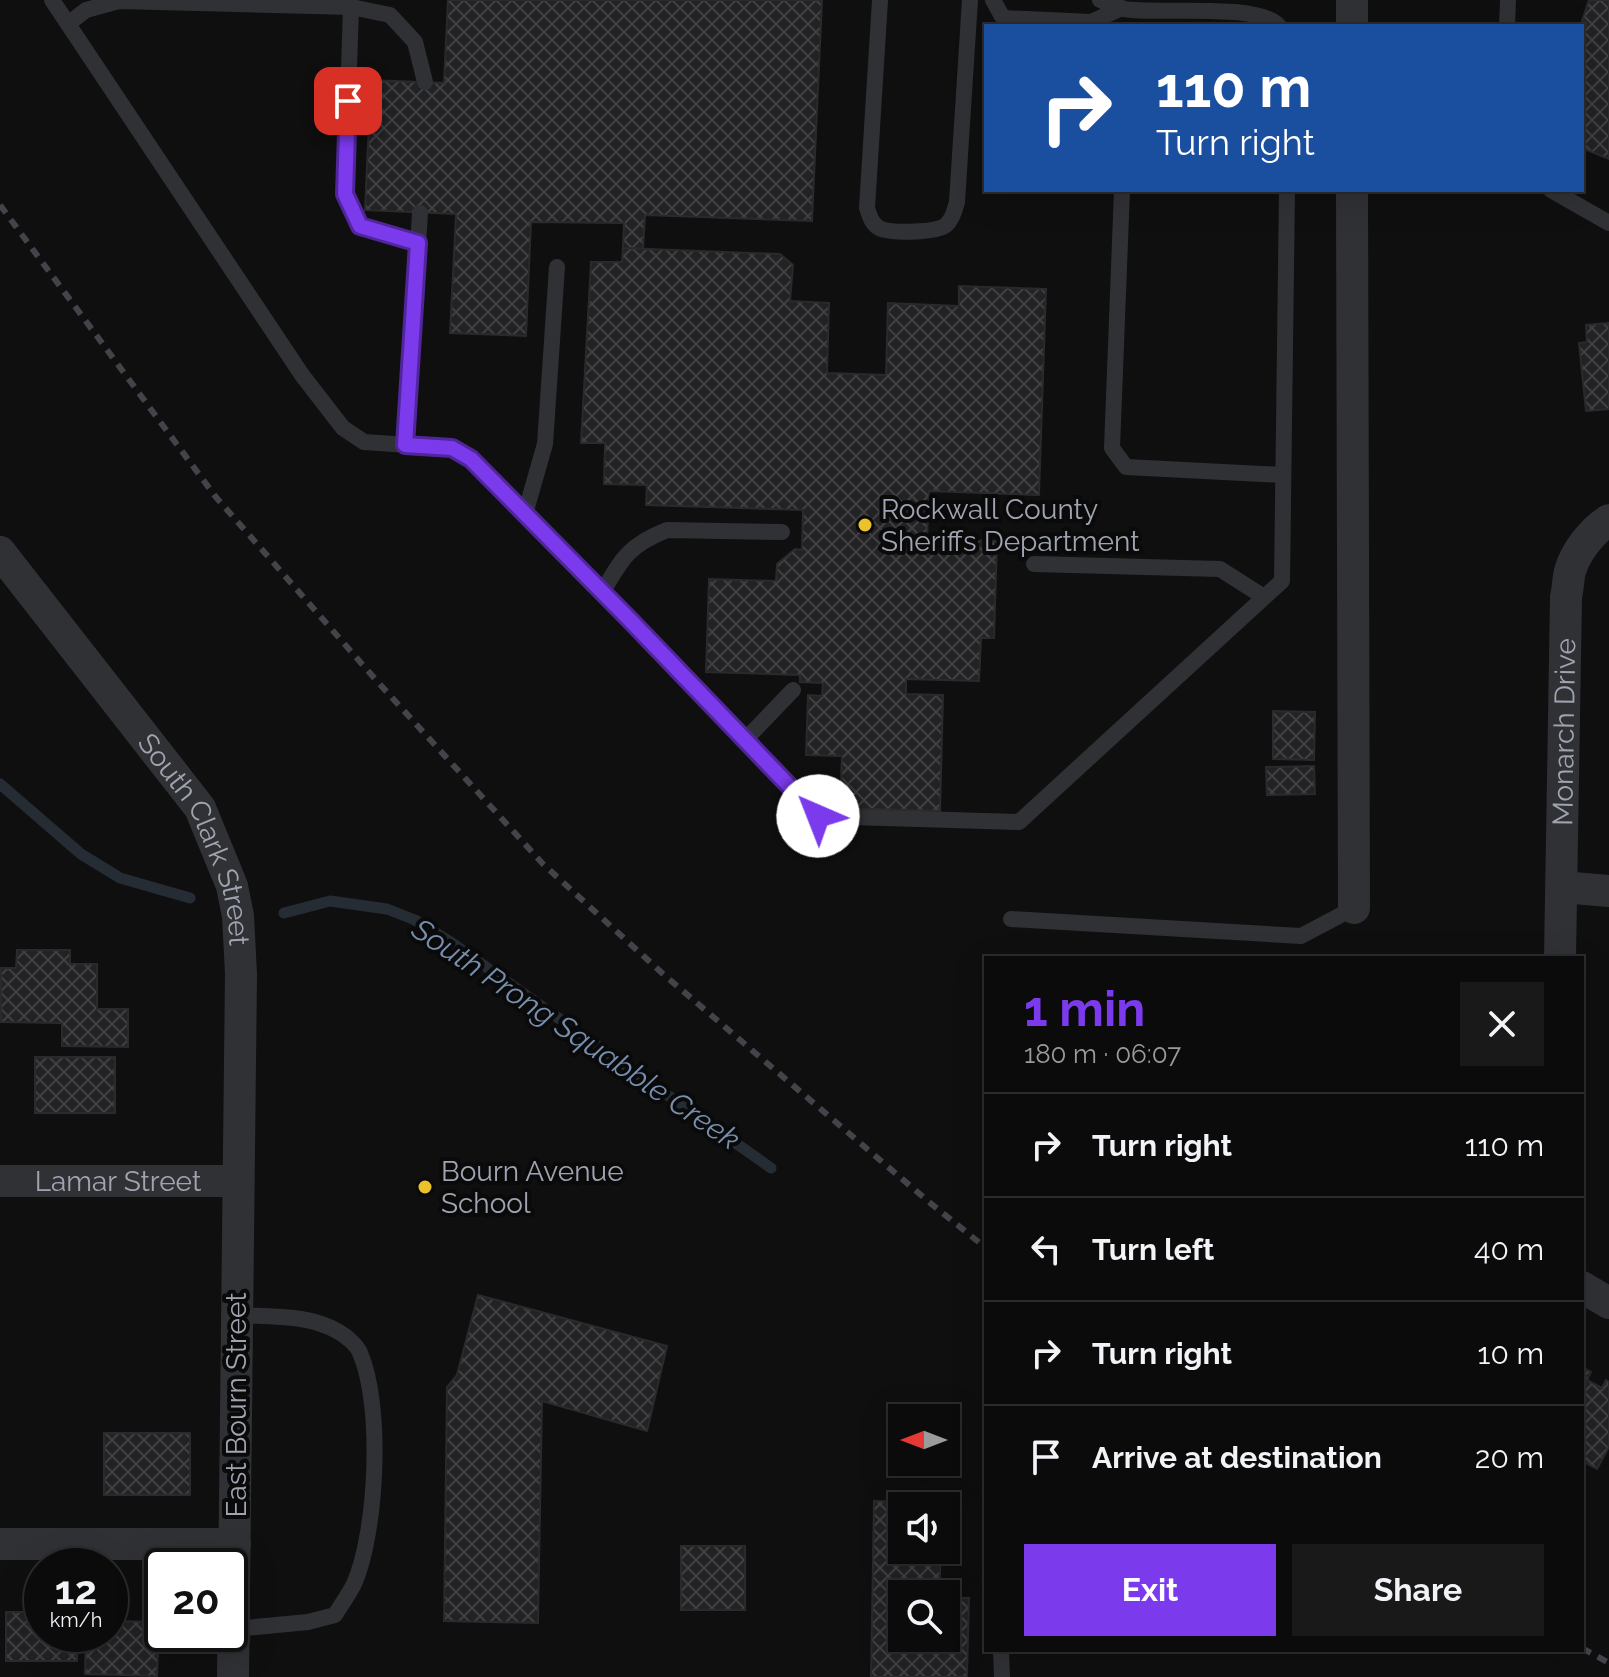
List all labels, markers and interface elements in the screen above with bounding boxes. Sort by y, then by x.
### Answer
text: 110 m [1156,54,1311,120]
icon: right [1024,56,1128,160]
pin [314,67,382,135]
icon: arrive [326,79,370,123]
text: Turn right [1156,121,1315,163]
place label: Rockwall County Sheriffs Department [881,493,1140,558]
marker: Rockwall County Sheriffs Department [856,516,874,534]
street label: Monarch Drive [1546,638,1582,826]
street label: South Clark Street [131,727,256,947]
position arrow [776,774,860,858]
water label: South Prong Squabble Creek [405,911,746,1157]
text: 1 min [1024,981,1145,1037]
button: close [1460,982,1544,1066]
text: 180 m · 06:07 [1024,1039,1181,1069]
icon: right [1024,1123,1068,1167]
text: Turn right [1092,1128,1232,1163]
text: 110 m [1465,1128,1544,1163]
place label: Bourn Avenue School [441,1155,624,1220]
street label: Lamar Street [35,1165,202,1198]
marker: Bourn Avenue School [416,1178,434,1196]
icon: left [1024,1227,1068,1271]
text: Turn left [1092,1232,1214,1267]
text: 40 m [1474,1232,1544,1267]
street label: East Bourn Street [220,1292,253,1518]
icon: right [1024,1331,1068,1375]
text: Turn right [1092,1336,1232,1371]
text: 10 m [1478,1336,1544,1371]
north arrow [888,1404,960,1476]
map controls [888,1404,960,1652]
icon: arrive [1024,1435,1068,1479]
text: Arrive at destination [1092,1440,1382,1475]
text: 20 m [1475,1440,1544,1475]
button: sound [888,1492,960,1564]
button: Exit [1024,1544,1276,1636]
button: Share [1292,1544,1544,1636]
speed limit sign: 20 [144,1548,248,1652]
text: 12 [55,1566,97,1613]
button: search [888,1580,960,1652]
text: km/h [50,1608,102,1632]

